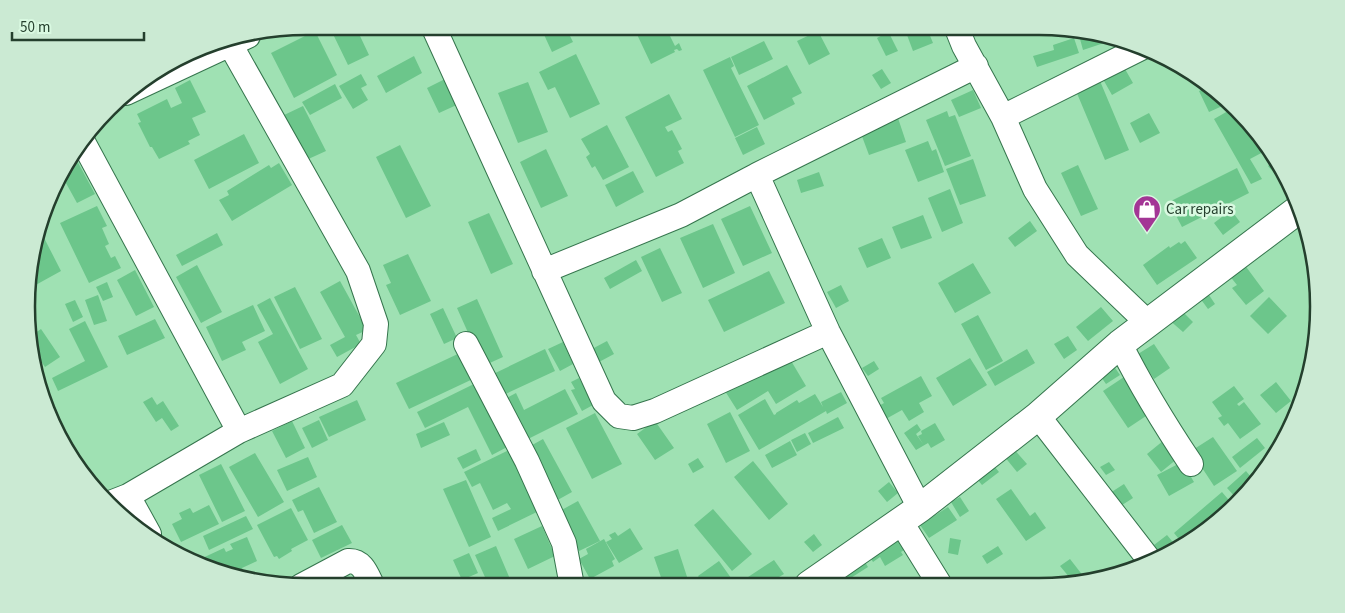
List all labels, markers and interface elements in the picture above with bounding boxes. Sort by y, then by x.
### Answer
scale bar [12,10,145,42]
text: 50 m [20,17,50,38]
shop icon: Car repairs [1132,194,1162,233]
place label: Car repairs [1166,199,1234,220]

